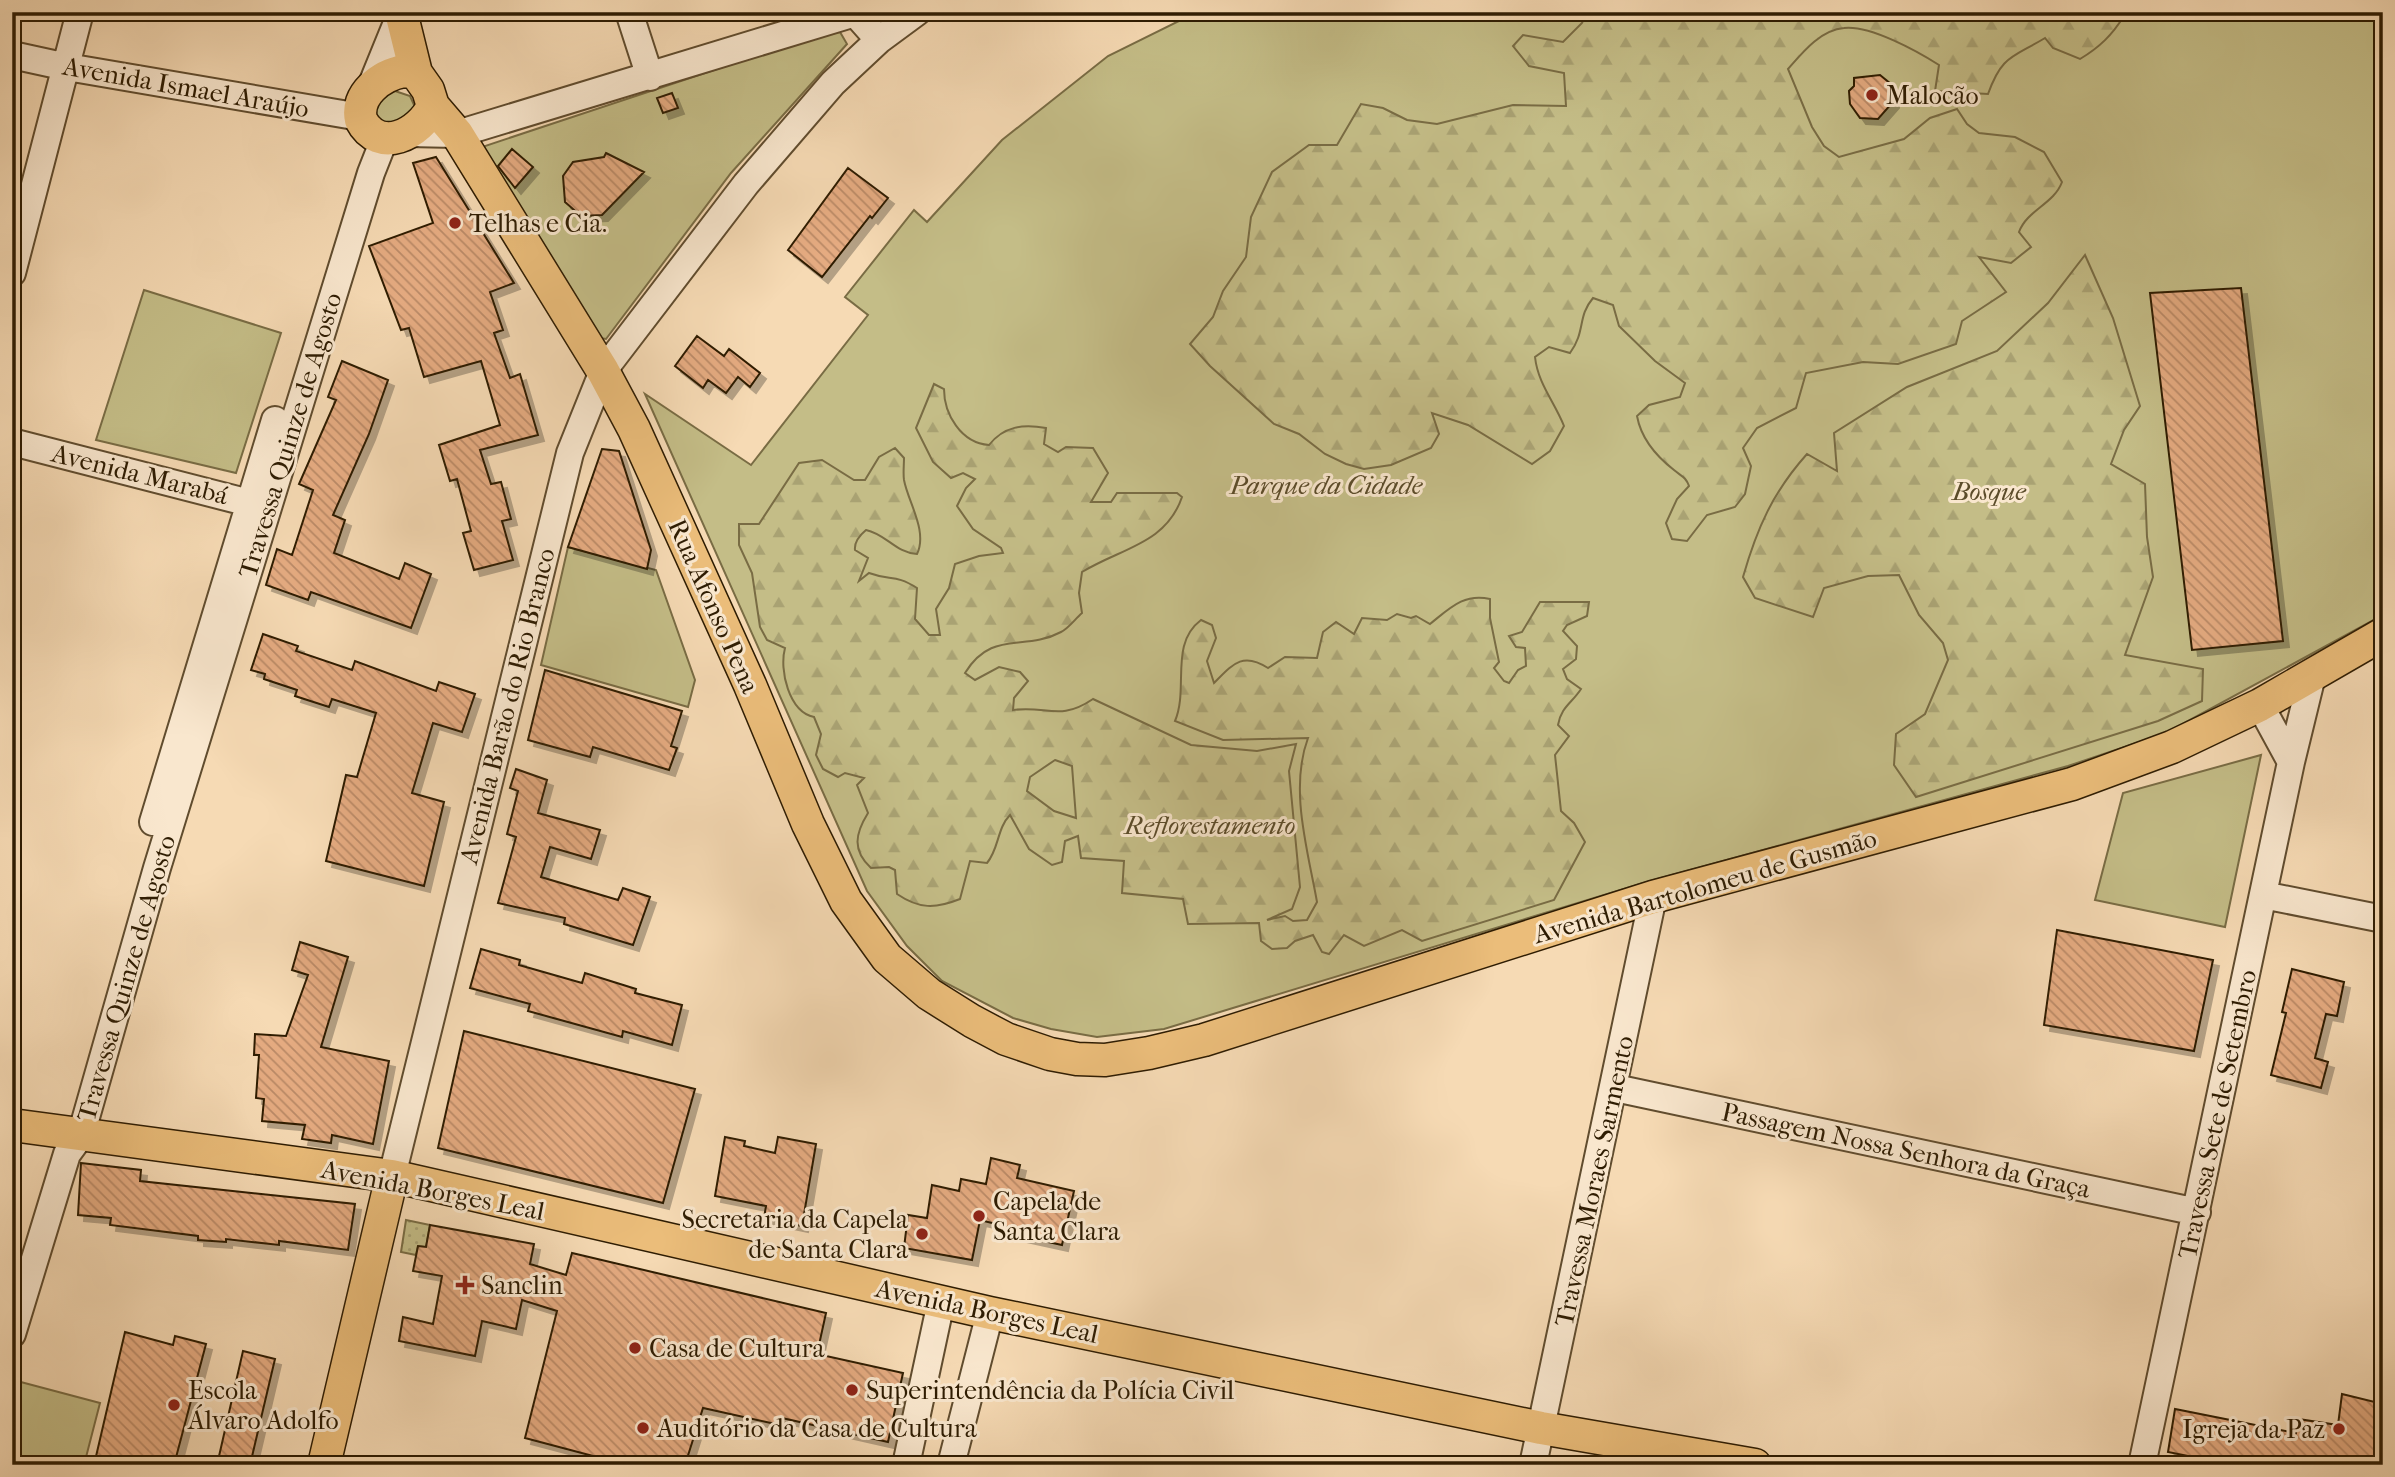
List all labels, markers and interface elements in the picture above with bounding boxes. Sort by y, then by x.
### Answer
street label: Avenida Ismael Araújo [60,50,311,124]
place label: Malocão [1886,80,1979,111]
marker: Malocão [1864,87,1880,103]
place label: Telhas e Cia. [469,208,607,239]
marker: Telhas e Cia. [447,215,463,231]
street label: Travessa Quinze de Agosto [232,289,349,581]
street label: Avenida Marabá [48,437,232,512]
park label: Parque da Cidade [1229,470,1424,501]
park label: Bosque [1950,476,2027,507]
street label: Rua Afonso Pena [661,514,766,699]
street label: Avenida Barão do Rio Branco [453,545,562,868]
park label: Reflorestamento [1123,810,1296,841]
street label: Avenida Bartolomeu de Gusmão [1529,823,1880,951]
street label: Travessa Quinze de Agosto [71,831,182,1125]
street label: Travessa Sete de Setembro [2172,967,2263,1261]
street label: Travessa Moraes Sarmento [1549,1033,1640,1329]
street label: Passagem Nossa Senhora da Graça [1719,1096,2094,1205]
street label: Avenida Borges Leal [318,1153,547,1227]
place label: Capela de Santa Clara [993,1186,1121,1247]
place label: Secretaria da Capela de Santa Clara [681,1204,909,1265]
marker: Capela de Santa Clara [971,1208,987,1224]
marker: Secretaria da Capela de Santa Clara [914,1226,930,1242]
place label: Sanclin [481,1270,563,1301]
street label: Avenida Borges Leal [872,1273,1101,1350]
marker: Sanclin [455,1275,475,1295]
place label: Casa de Cultura [649,1333,826,1364]
marker: Casa de Cultura [627,1340,643,1356]
place label: Escola Álvaro Adolfo [187,1375,339,1436]
place label: Superintendência da Polícia Civil [866,1375,1234,1406]
marker: Superintendência da Polícia Civil [844,1382,860,1398]
marker: Escola Álvaro Adolfo [166,1397,182,1413]
place label: Auditório da Casa de Cultura [656,1413,978,1444]
place label: Igreja da Paz [2182,1414,2325,1445]
marker: Auditório da Casa de Cultura [635,1420,651,1436]
marker: Igreja da Paz [2331,1421,2347,1437]

